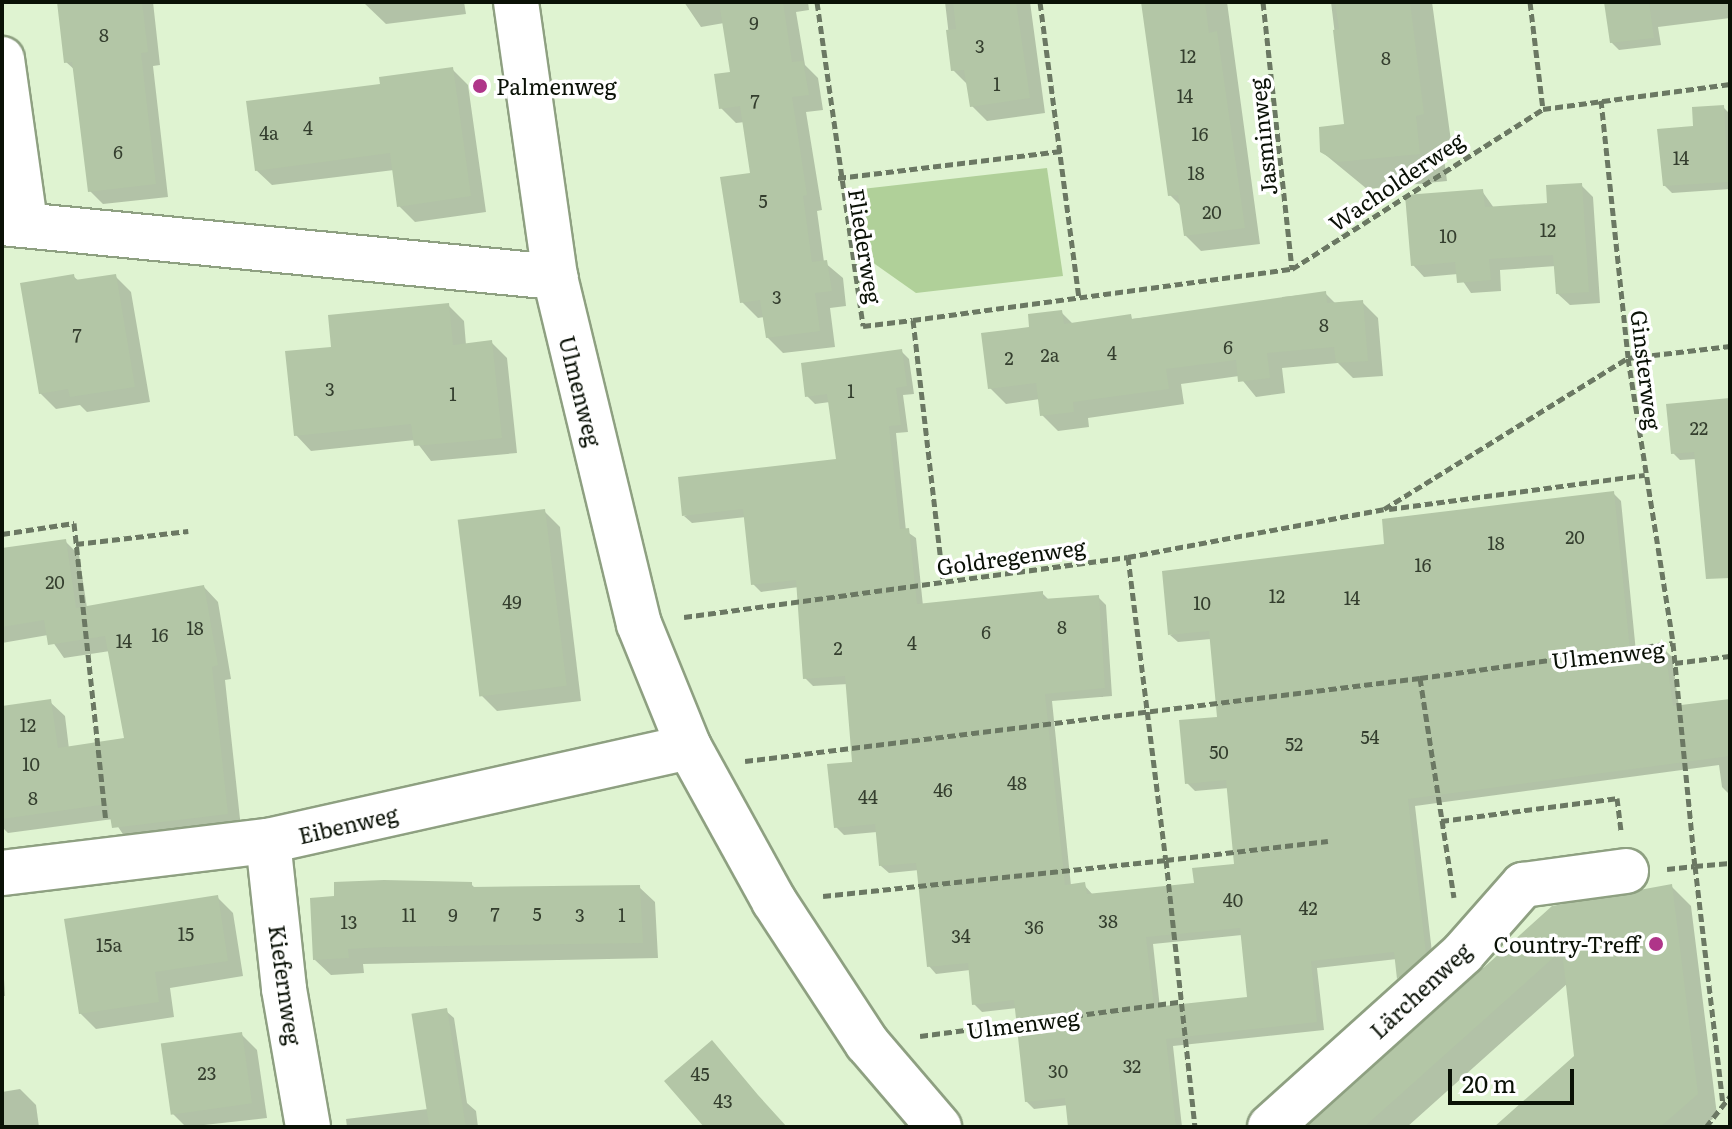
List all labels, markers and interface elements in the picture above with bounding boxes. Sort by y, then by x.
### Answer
house number: 9 [749,12,759,34]
house number: 8 [99,24,109,46]
house number: 3 [975,35,985,57]
house number: 12 [1180,45,1196,67]
house number: 8 [1381,47,1391,69]
place label: Palmenweg [496,73,617,99]
house number: 1 [993,73,1001,95]
marker: Palmenweg [471,77,489,95]
street label: Jasminweg [1243,77,1281,197]
house number: 14 [1177,85,1193,107]
house number: 7 [750,90,760,112]
house number: 4 [303,117,313,139]
house number: 4a [259,122,279,144]
house number: 16 [1192,123,1208,145]
street label: Wacholderweg [1323,126,1469,236]
house number: 6 [113,141,123,163]
house number: 14 [1673,147,1689,169]
house number: 18 [1187,162,1205,184]
street label: Fliederweg [844,186,888,306]
house number: 5 [758,190,768,212]
house number: 20 [1202,201,1222,223]
house number: 12 [1540,219,1556,241]
house number: 10 [1439,225,1457,247]
house number: 3 [772,286,782,308]
street label: Ginsterweg [1627,309,1667,431]
house number: 8 [1319,314,1329,336]
house number: 7 [72,324,82,346]
street label: Ulmenweg [554,333,608,449]
house number: 6 [1223,336,1233,358]
house number: 4 [1107,342,1117,364]
house number: 2a [1041,344,1059,366]
house number: 2 [1004,347,1014,369]
house number: 3 [325,378,335,400]
house number: 1 [847,380,855,402]
house number: 1 [449,383,457,405]
house number: 22 [1690,417,1708,439]
house number: 20 [1565,526,1585,548]
street label: Goldregenweg [935,532,1087,580]
house number: 18 [1487,532,1505,554]
house number: 16 [1415,554,1431,576]
house number: 20 [45,571,65,593]
house number: 12 [1269,585,1285,607]
house number: 14 [1344,587,1360,609]
house number: 49 [502,591,522,613]
house number: 10 [1193,592,1211,614]
house number: 8 [1057,616,1067,638]
house number: 18 [186,617,204,639]
house number: 6 [981,621,991,643]
house number: 16 [152,624,168,646]
house number: 14 [116,630,132,652]
house number: 4 [907,632,917,654]
street label: Ulmenweg [1550,635,1666,673]
house number: 2 [833,637,843,659]
house number: 12 [20,714,36,736]
house number: 54 [1360,726,1380,748]
house number: 52 [1285,733,1303,755]
house number: 50 [1209,741,1229,763]
house number: 10 [22,753,40,775]
house number: 48 [1007,772,1027,794]
house number: 46 [933,779,953,801]
house number: 44 [858,786,878,808]
house number: 8 [28,787,38,809]
street label: Eibenweg [296,800,400,848]
house number: 40 [1223,889,1243,911]
house number: 42 [1298,897,1318,919]
house number: 7 [490,903,500,925]
house number: 5 [532,903,542,925]
house number: 11 [402,904,416,926]
house number: 9 [448,904,458,926]
house number: 3 [575,904,585,926]
house number: 1 [618,904,626,926]
house number: 38 [1098,910,1118,932]
house number: 13 [340,911,358,933]
house number: 36 [1024,916,1044,938]
house number: 15 [178,923,194,945]
street label: Kiefernweg [264,923,308,1047]
house number: 34 [951,925,971,947]
place label: Country-Treff [1494,931,1640,957]
house number: 15a [96,934,122,956]
marker: Country-Treff [1647,935,1665,953]
street label: Lärchenweg [1364,937,1476,1043]
street label: Ulmenweg [965,1003,1081,1043]
scale bar [1452,1053,1578,1103]
house number: 32 [1123,1055,1141,1077]
house number: 30 [1048,1060,1068,1082]
house number: 23 [198,1062,216,1084]
house number: 45 [690,1063,710,1085]
text: 20 m [1462,1065,1516,1100]
house number: 43 [713,1090,733,1112]

